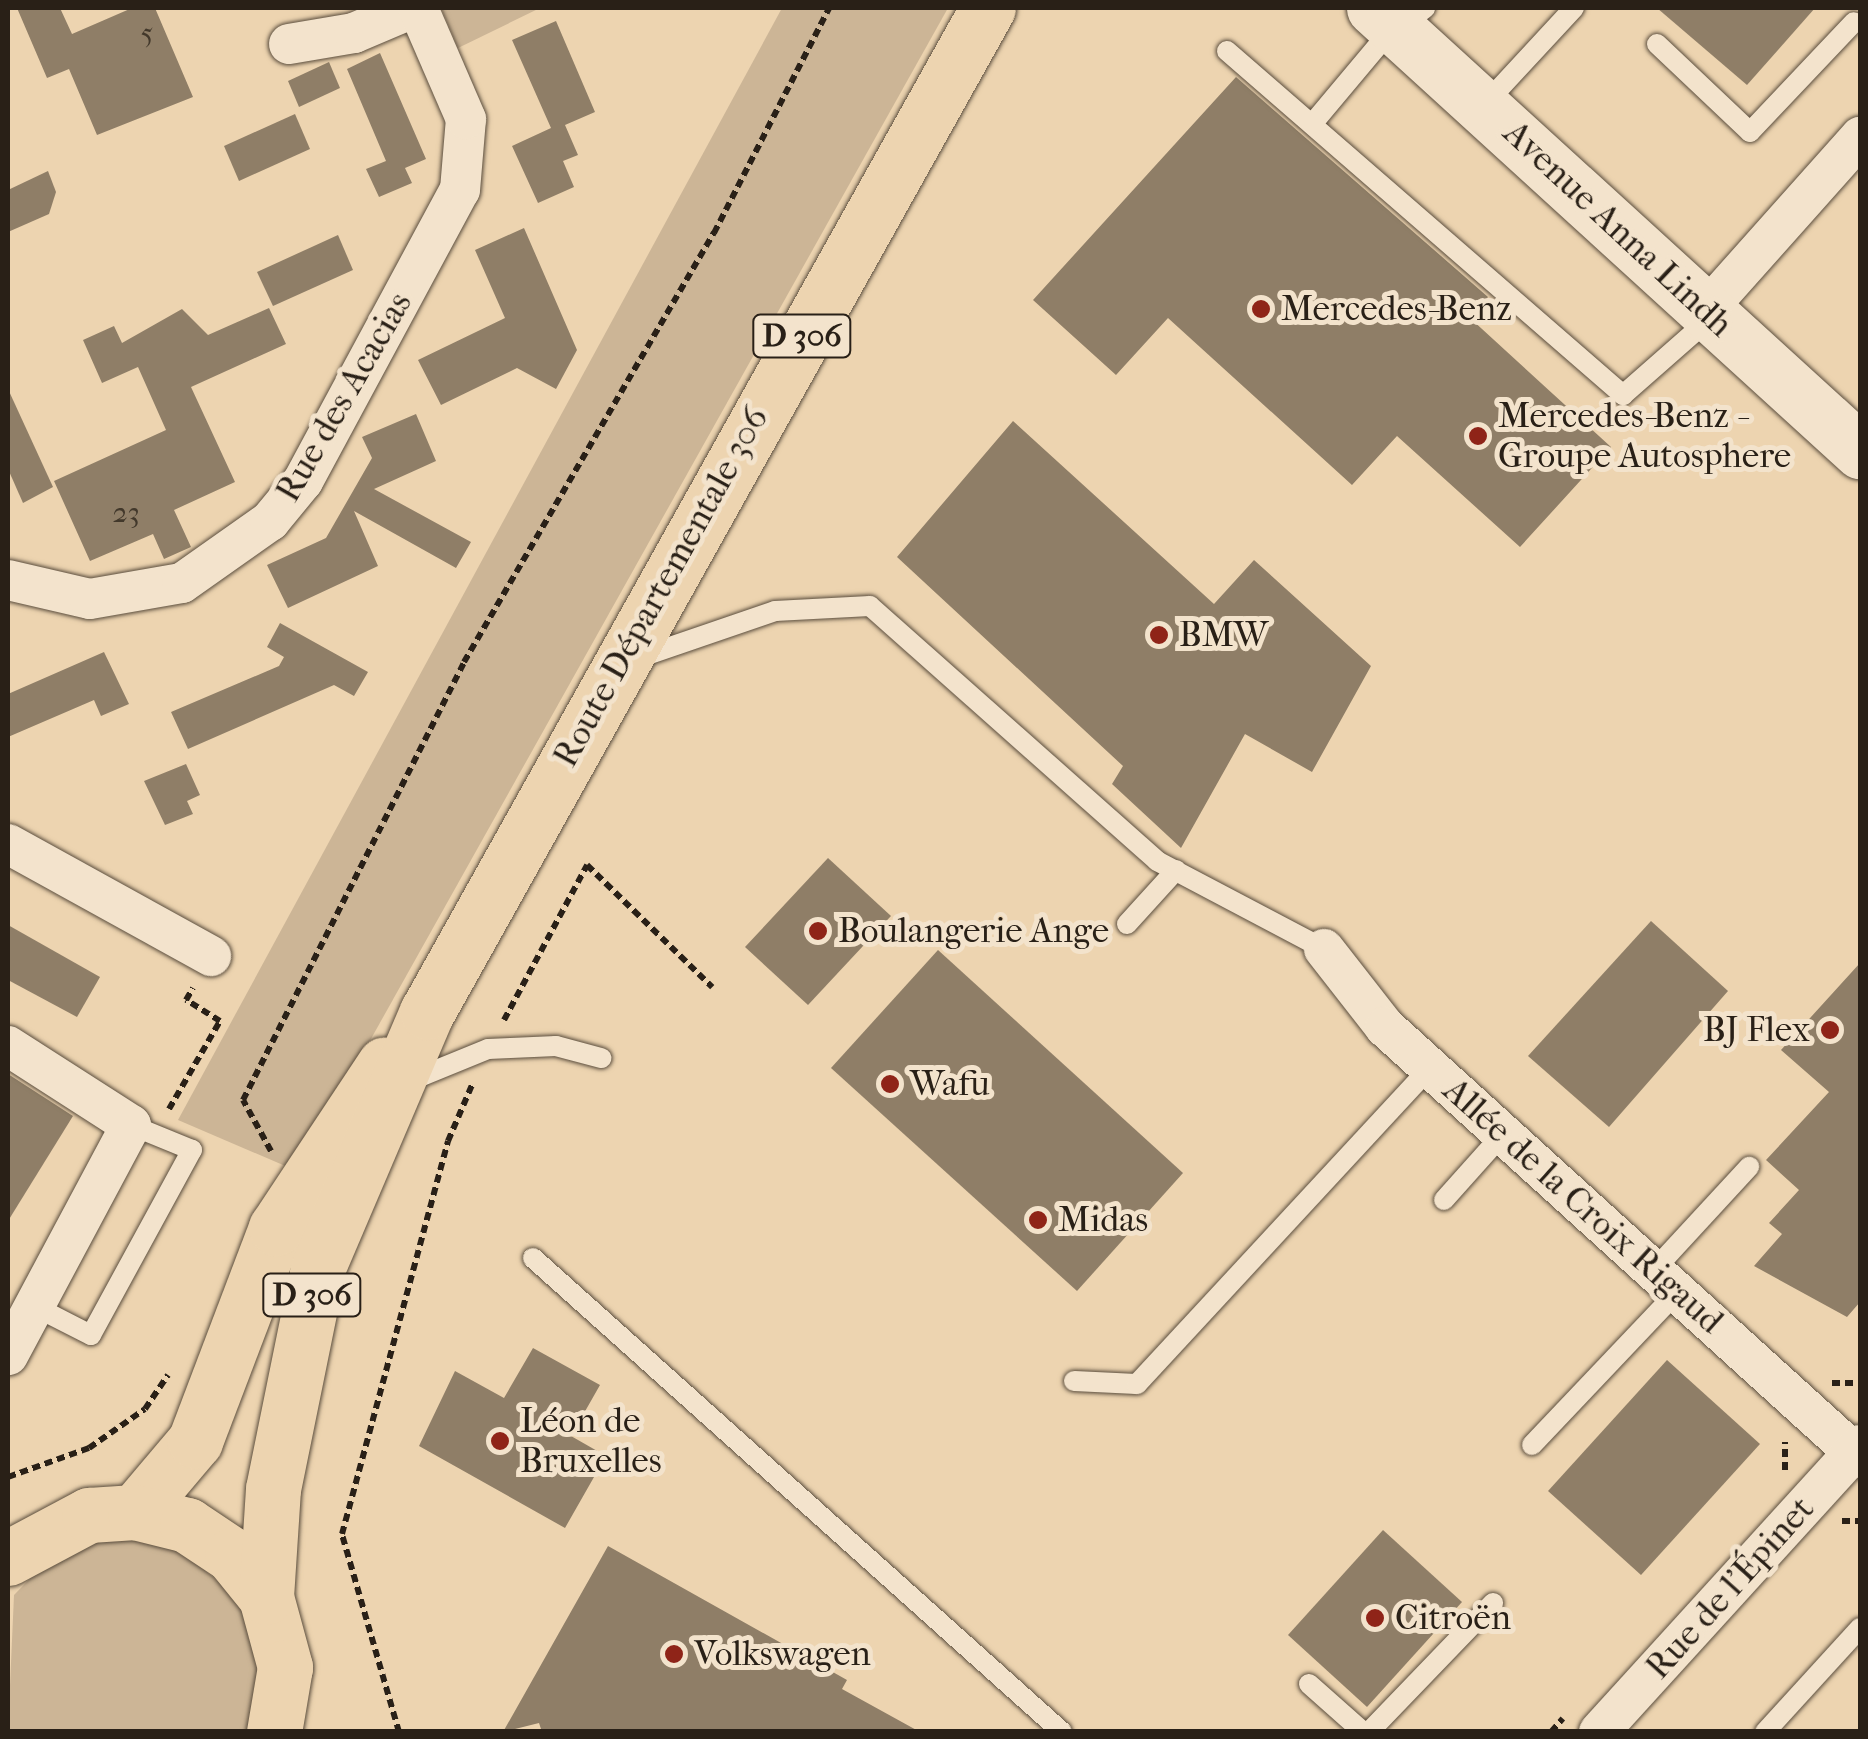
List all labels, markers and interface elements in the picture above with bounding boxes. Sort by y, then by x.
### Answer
house number: 5 [141,16,153,52]
street label: Avenue Anna Lindh [1495,112,1741,346]
street label: Rue des Acacias [267,285,421,509]
place label: Mercedes-Benz [1281,288,1512,330]
marker: Mercedes-Benz [1250,298,1272,320]
road number: D 306 [752,309,852,363]
place label: Mercedes-Benz - Groupe Autosphere [1498,395,1791,477]
street label: Route Départementale 306 [544,400,778,774]
marker: Mercedes-Benz - Groupe Autosphere [1467,425,1489,447]
house number: 23 [112,495,140,531]
place label: BMW [1179,614,1268,656]
marker: BMW [1148,624,1170,646]
place label: Boulangerie Ange [838,910,1109,952]
marker: Boulangerie Ange [807,920,829,942]
place label: BJ Flex [1703,1009,1810,1051]
marker: BJ Flex [1819,1019,1841,1041]
place label: Wafu [910,1063,990,1105]
street label: Allée de la Croix Rigaud [1434,1069,1732,1343]
marker: Wafu [879,1073,901,1095]
place label: Midas [1058,1199,1148,1241]
marker: Midas [1027,1209,1049,1231]
road number: D 306 [262,1268,362,1322]
place label: Léon de Bruxelles [520,1400,662,1482]
marker: Léon de Bruxelles [489,1430,511,1452]
street label: Rue de l'Épinet [1637,1488,1823,1688]
place label: Citroën [1395,1597,1511,1639]
marker: Citroën [1364,1607,1386,1629]
place label: Volkswagen [694,1633,871,1675]
marker: Volkswagen [663,1643,685,1665]

